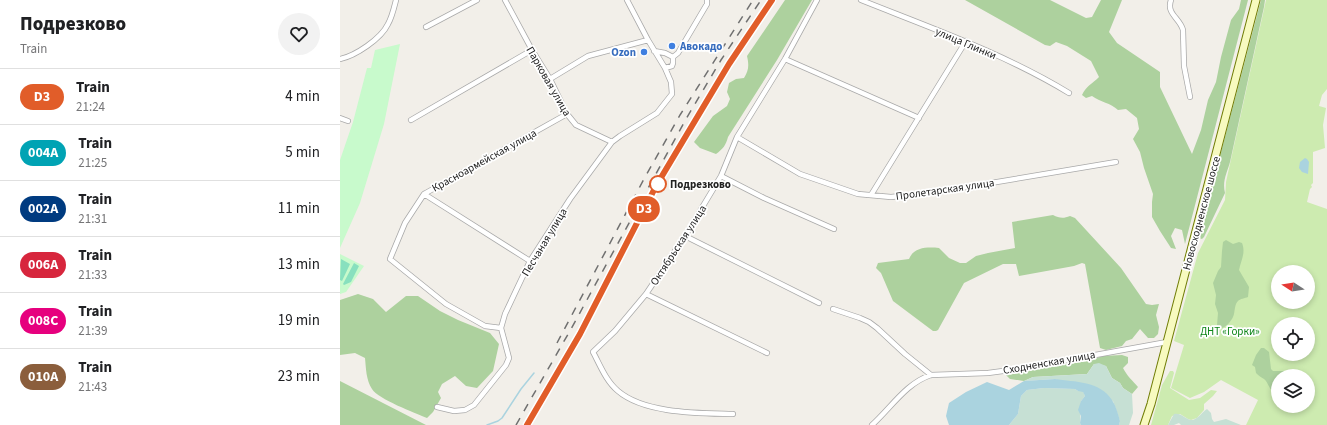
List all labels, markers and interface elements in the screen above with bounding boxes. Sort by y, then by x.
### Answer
text: Подрезково [20,11,126,38]
button: heart [278,13,320,55]
street label: улица Глинки [933,24,999,63]
place label: Авокадо [679,39,722,54]
text: Train [20,40,47,58]
marker: Авокадо [667,41,677,51]
street label: Парковая улица [523,44,575,119]
place label: Ozon [611,45,636,60]
marker: Ozon [639,47,649,57]
text: Train [76,77,110,98]
text: 4 min [285,86,320,107]
text: D3 [34,87,50,107]
text: 21:24 [76,98,105,116]
street label: Красноармейская улица [429,125,539,196]
text: Train [78,133,112,154]
text: 5 min [285,142,320,163]
text: 004А [28,143,58,163]
text: 21:25 [78,154,107,172]
street label: Новосходненское шоссе [1179,154,1224,272]
marker: Подрезково [649,175,667,193]
street label: Пролетарская улица [895,175,995,204]
place label: Подрезково [670,177,731,192]
text: Train [78,189,112,210]
line badge: D3 [626,196,662,222]
text: 11 min [278,198,320,219]
text: 002А [28,199,58,219]
text: D3 [636,199,652,219]
street label: Октябрьская улица [647,202,710,288]
street label: Песчаная улица [518,205,571,279]
text: 21:31 [78,210,107,228]
text: Train [78,245,112,266]
text: 13 min [278,254,320,275]
text: 006А [28,255,58,275]
north arrow [1271,265,1315,309]
map controls [1271,265,1315,413]
text: 21:33 [78,266,107,284]
text: Train [78,301,112,322]
text: 19 min [278,310,320,331]
text: 008С [28,311,58,331]
button: locate [1271,317,1315,361]
text: 21:39 [78,322,107,340]
park label: ДНТ «Горки» [1200,324,1260,339]
street label: Сходненская улица [1002,347,1096,378]
text: Train [78,357,112,378]
text: 23 min [278,366,320,387]
text: 010А [28,367,58,387]
button: layers [1271,369,1315,413]
text: 21:43 [78,378,107,396]

